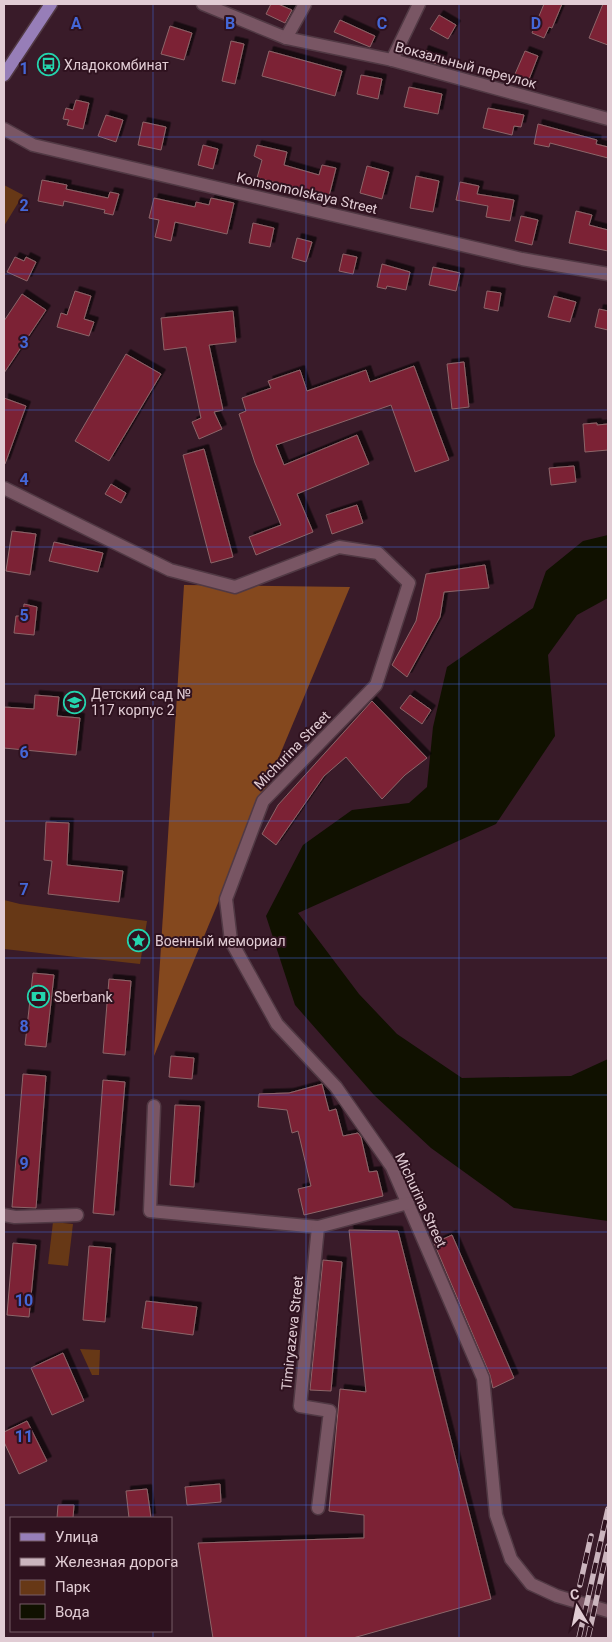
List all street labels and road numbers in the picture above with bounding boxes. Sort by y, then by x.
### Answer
street label: Вокзальный переулок [393,38,539,92]
street label: Komsomolskaya Street [235,169,379,217]
street label: Michurina Street [251,707,334,792]
street label: Michurina Street [392,1150,450,1250]
street label: Timiryazeva Street [278,1274,306,1391]

